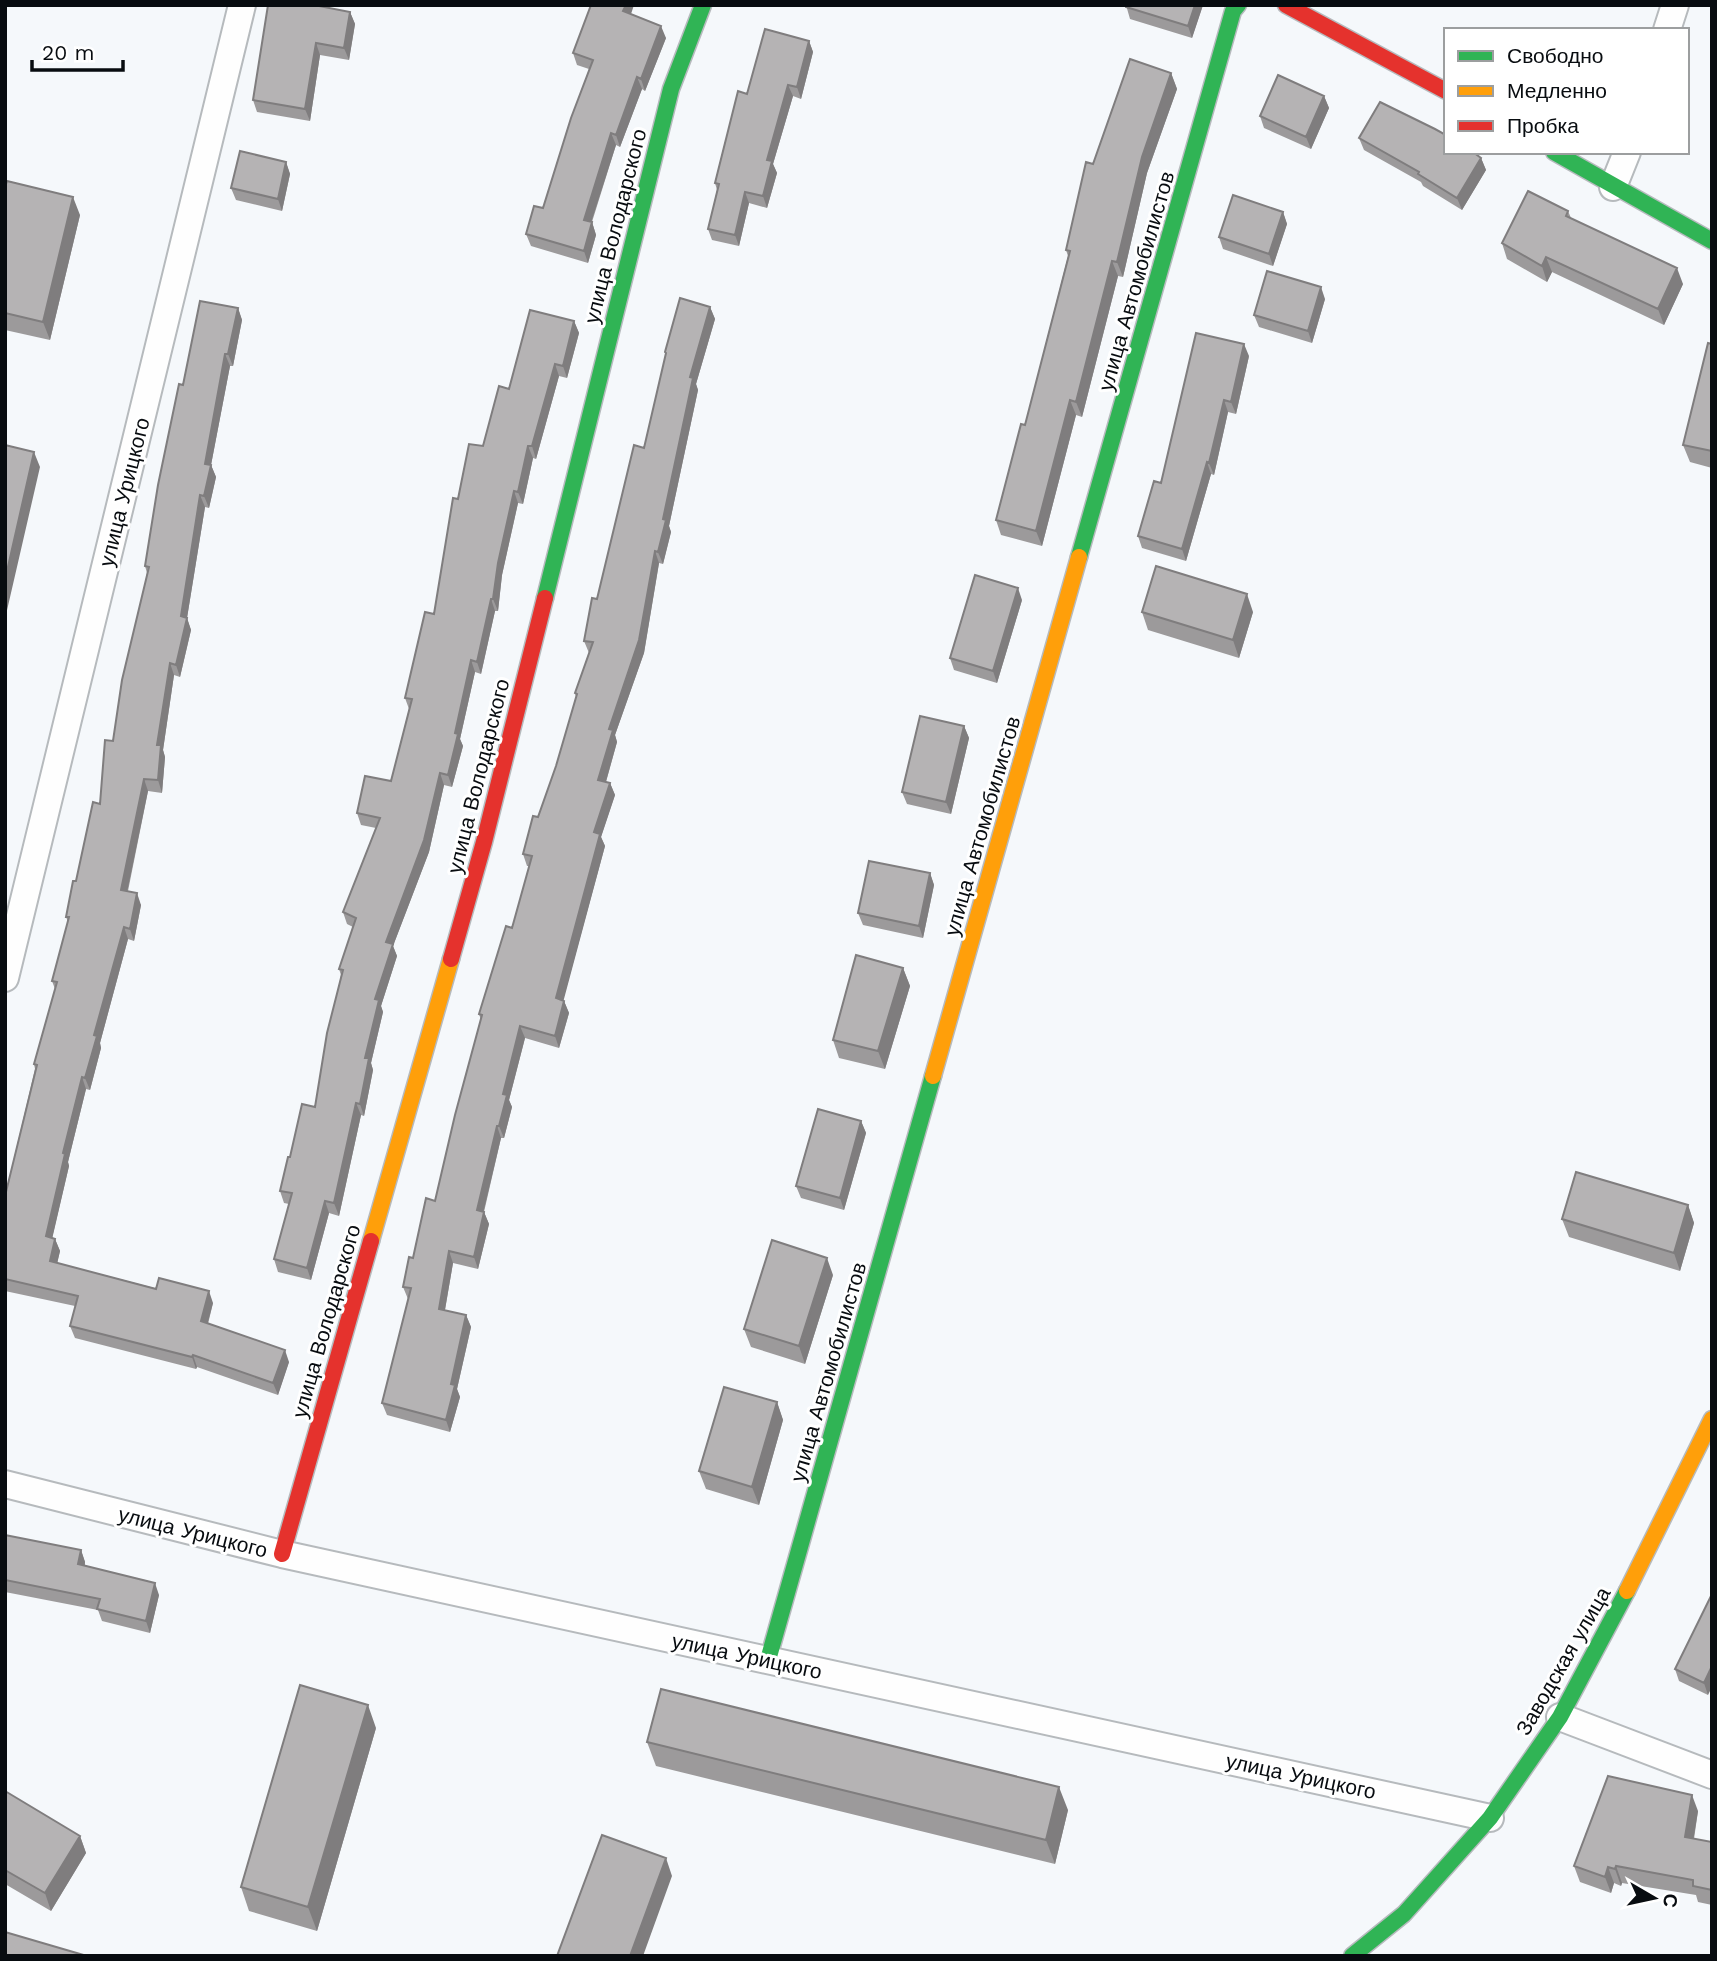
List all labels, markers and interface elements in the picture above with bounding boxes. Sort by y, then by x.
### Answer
scale bar [32,28,122,72]
legend [1444,28,1689,154]
text: 20 m [42,40,94,65]
text: Свободно [1507,43,1604,68]
text: Медленно [1507,78,1607,103]
text: Пробка [1507,113,1579,138]
street label: улица Володарского [579,126,651,326]
street label: улица Автомобилистов [1093,168,1179,394]
street label: улица Урицкого [93,415,155,569]
street label: улица Володарского [442,676,514,876]
street label: улица Автомобилистов [939,713,1025,939]
street label: улица Володарского [286,1221,366,1421]
street label: улица Автомобилистов [785,1259,871,1485]
street label: улица Урицкого [116,1501,270,1563]
street label: Заводская улица [1510,1582,1616,1740]
street label: улица Урицкого [670,1628,824,1684]
street label: улица Урицкого [1224,1748,1378,1804]
north arrow [1619,1863,1689,1933]
text: С [1658,1892,1683,1909]

